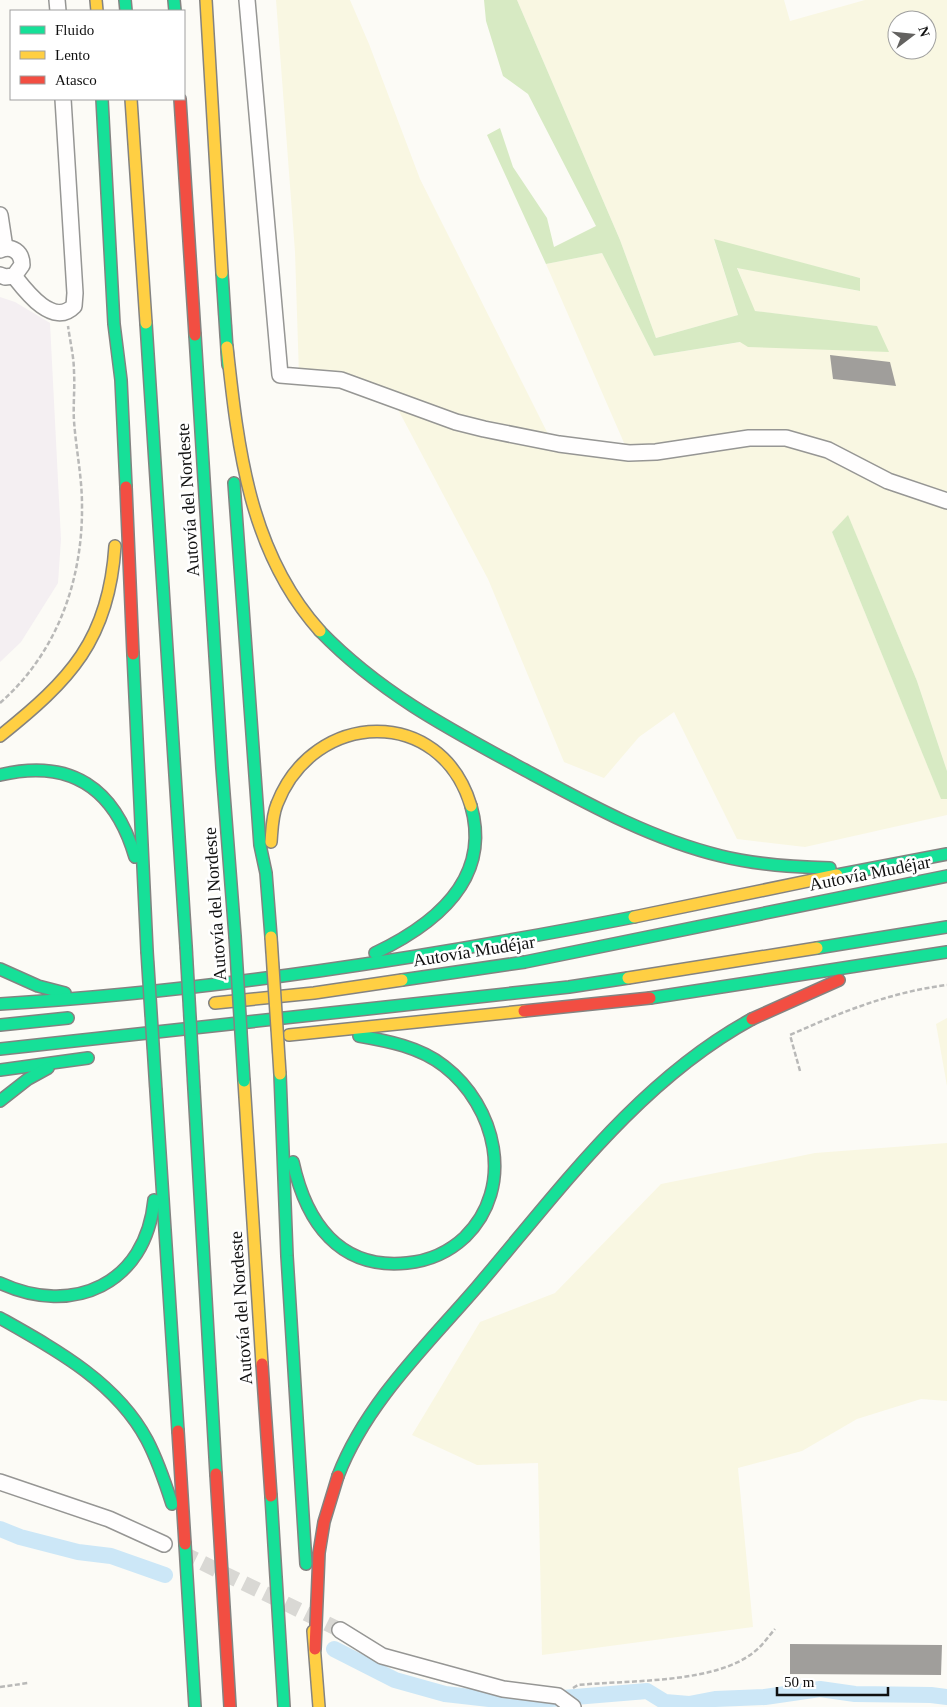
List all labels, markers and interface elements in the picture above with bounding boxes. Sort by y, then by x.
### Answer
legend [10,10,185,100]
north arrow [887,10,937,60]
text: Fluido [55,22,94,38]
text: N [915,25,933,38]
text: Lento [55,47,90,63]
text: Atasco [55,72,97,88]
street label: Autovía del Nordeste [173,423,203,577]
street label: Autovía del Nordeste [200,827,230,981]
street label: Autovía Mudéjar [807,851,933,895]
street label: Autovía Mudéjar [411,931,537,971]
street label: Autovía del Nordeste [226,1231,256,1385]
scale bar [777,1664,888,1696]
text: 50 m [784,1674,815,1690]

